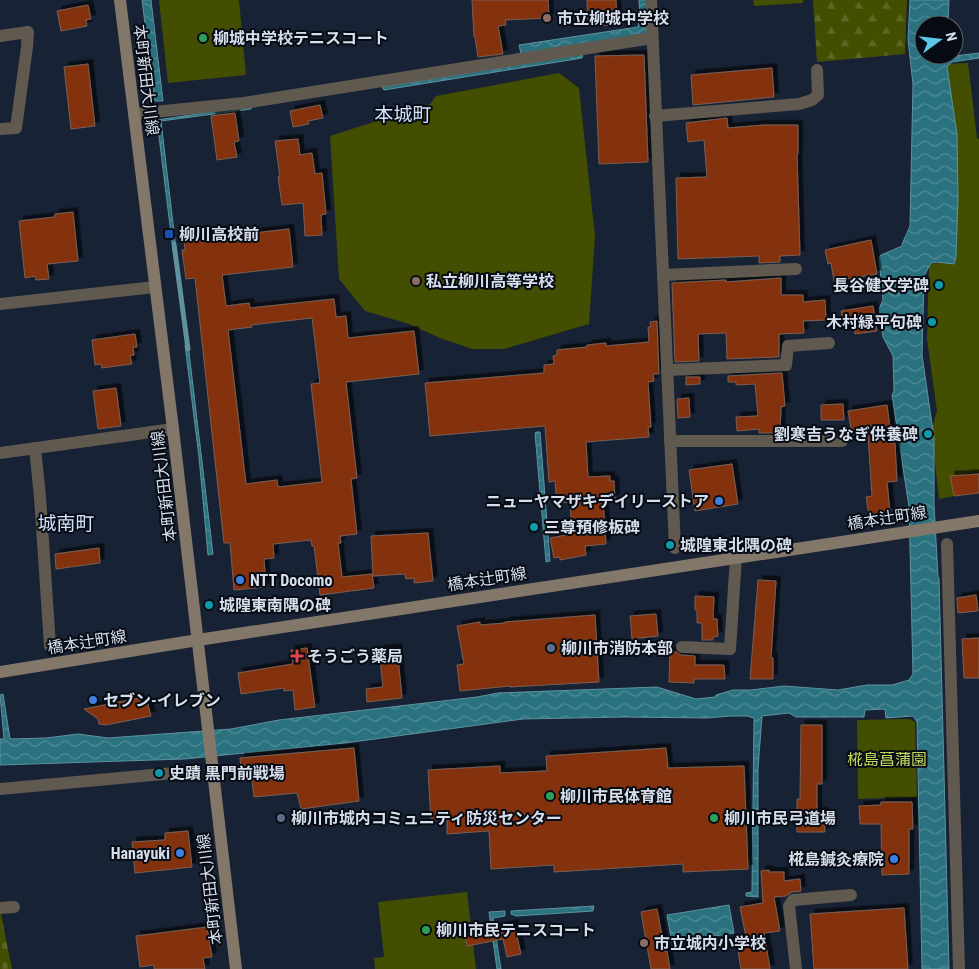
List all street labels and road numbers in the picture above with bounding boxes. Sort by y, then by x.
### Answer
street label: 本町新田大川線 [130,23,162,137]
street label: 本町新田大川線 [148,429,180,543]
street label: 橋本辻町線 [846,502,928,534]
street label: 橋本辻町線 [446,563,528,595]
street label: 橋本辻町線 [46,626,128,658]
street label: 本町新田大川線 [194,832,226,946]

